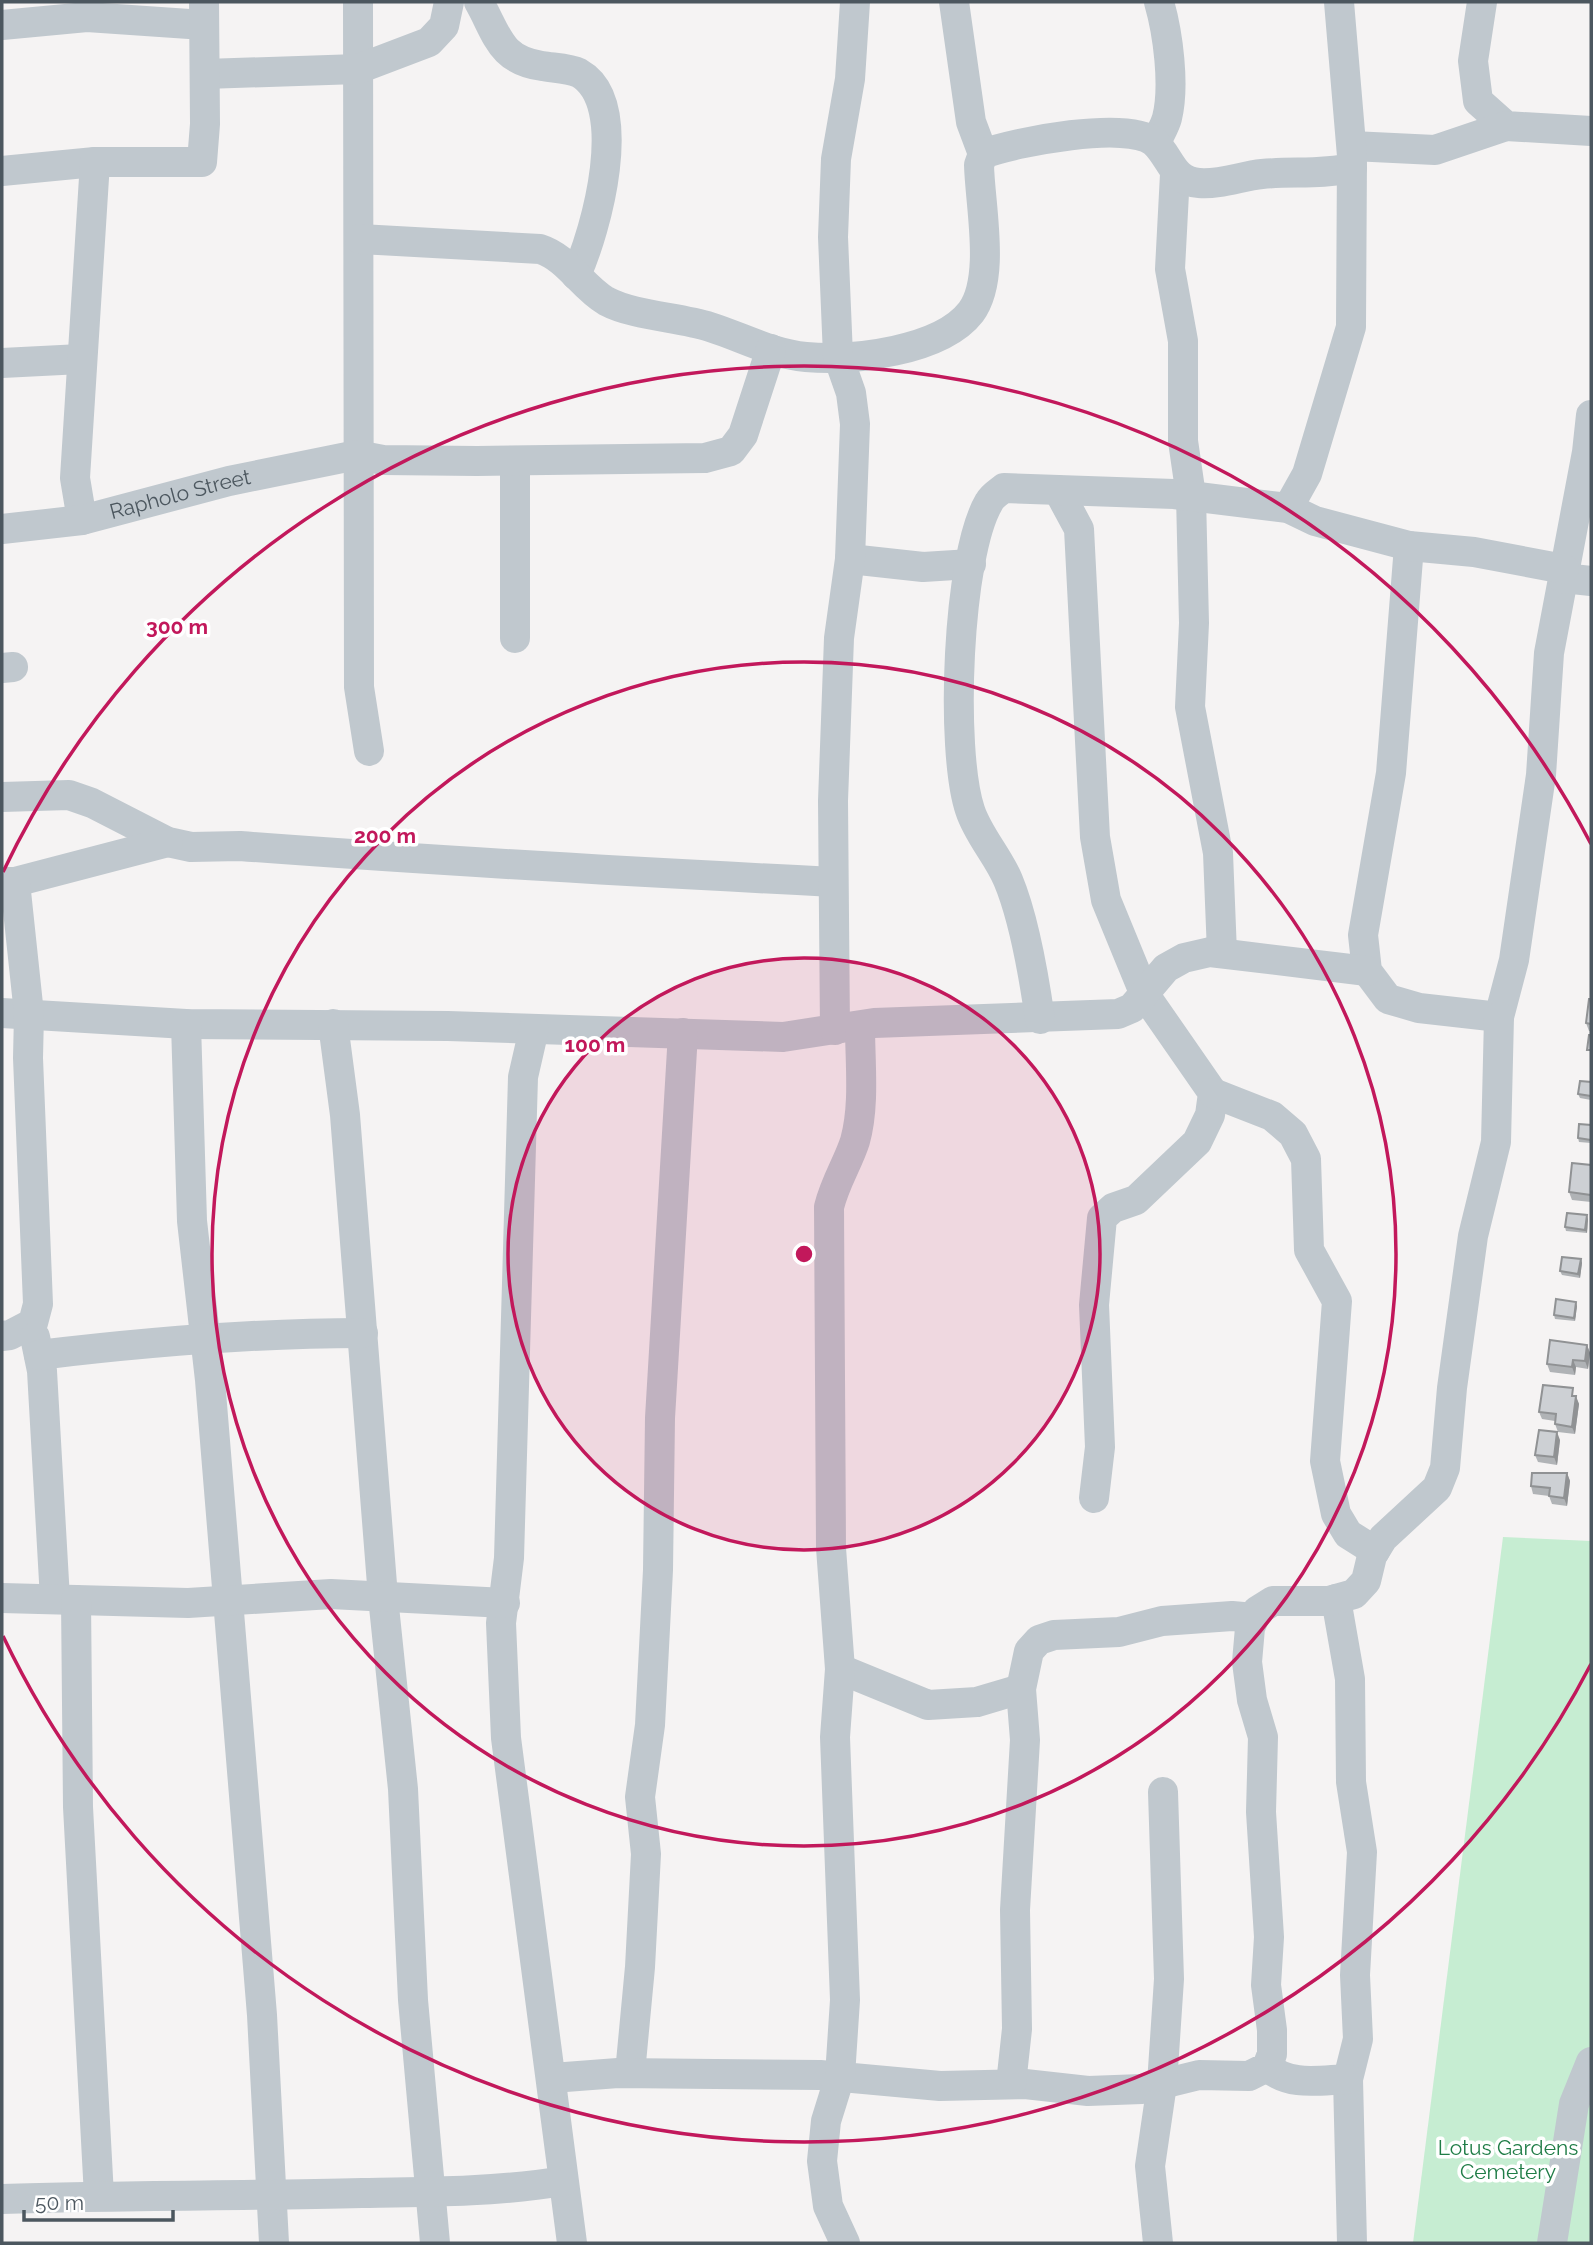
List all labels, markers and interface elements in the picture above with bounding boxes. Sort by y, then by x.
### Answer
street label: Rapholo Street [107,464,253,524]
text: 300 m [146,614,208,639]
text: 200 m [354,823,416,848]
text: 100 m [565,1032,625,1057]
centre of rings [792,1242,816,1266]
park label: Lotus Gardens Cemetery [1438,2135,1578,2184]
scale bar [24,2178,173,2222]
text: 50 m [35,2190,84,2215]

